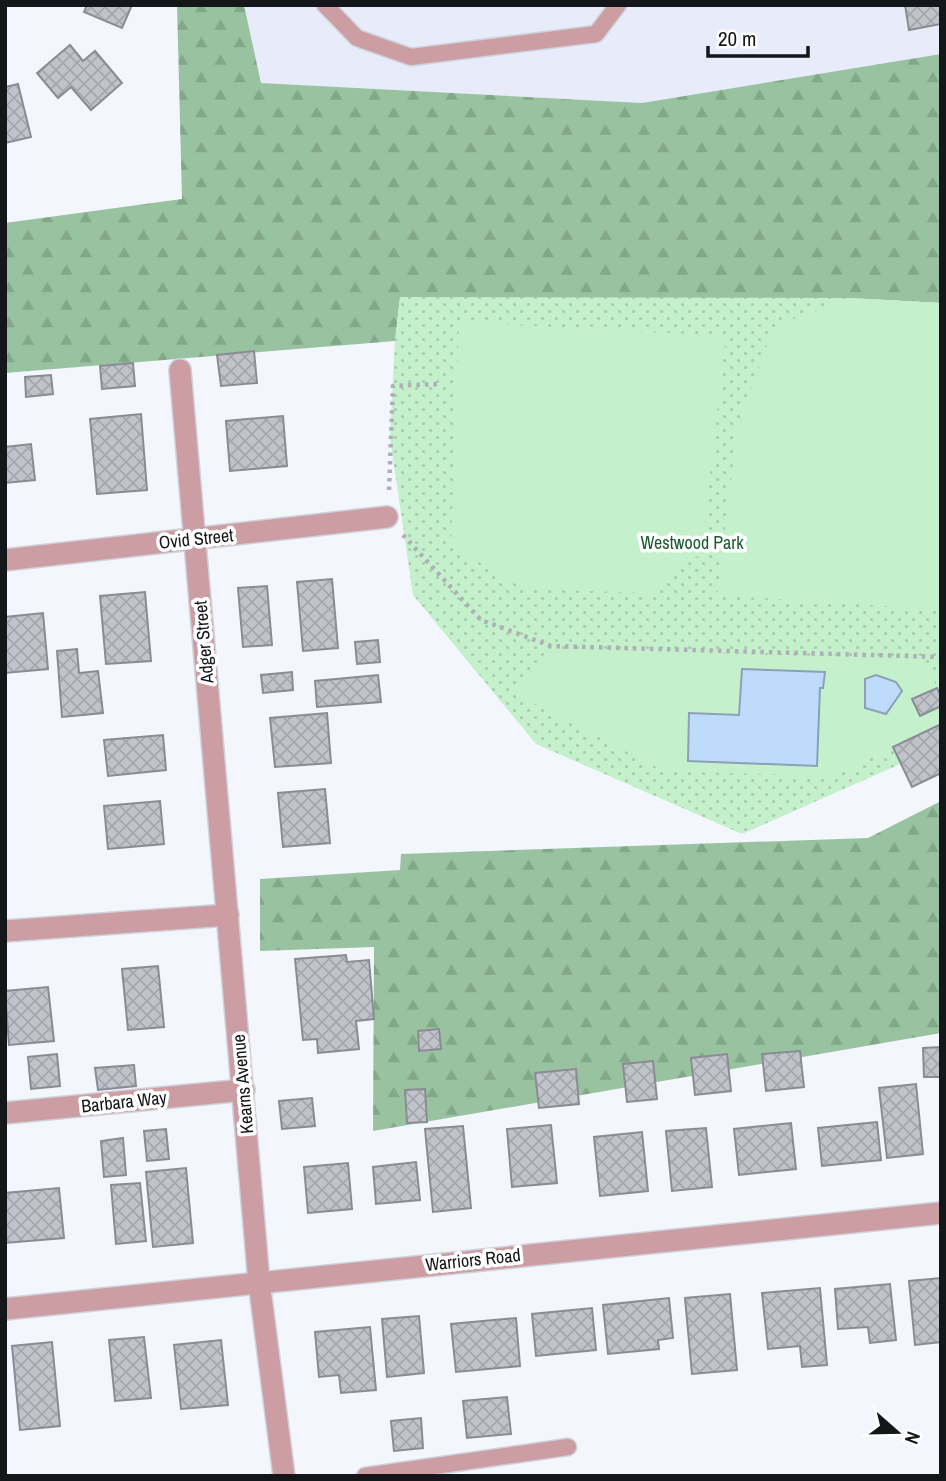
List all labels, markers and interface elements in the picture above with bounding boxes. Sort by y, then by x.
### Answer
scale bar [708,14,808,58]
text: 20 m [718,24,756,53]
street label: Ovid Street [158,522,234,555]
park label: Westwood Park [640,530,744,555]
street label: Adger Street [187,600,220,685]
street label: Kearns Avenue [226,1033,259,1135]
street label: Barbara Way [80,1085,168,1118]
street label: Warriors Road [424,1242,522,1277]
north arrow [862,1397,932,1467]
text: N [899,1428,927,1448]

